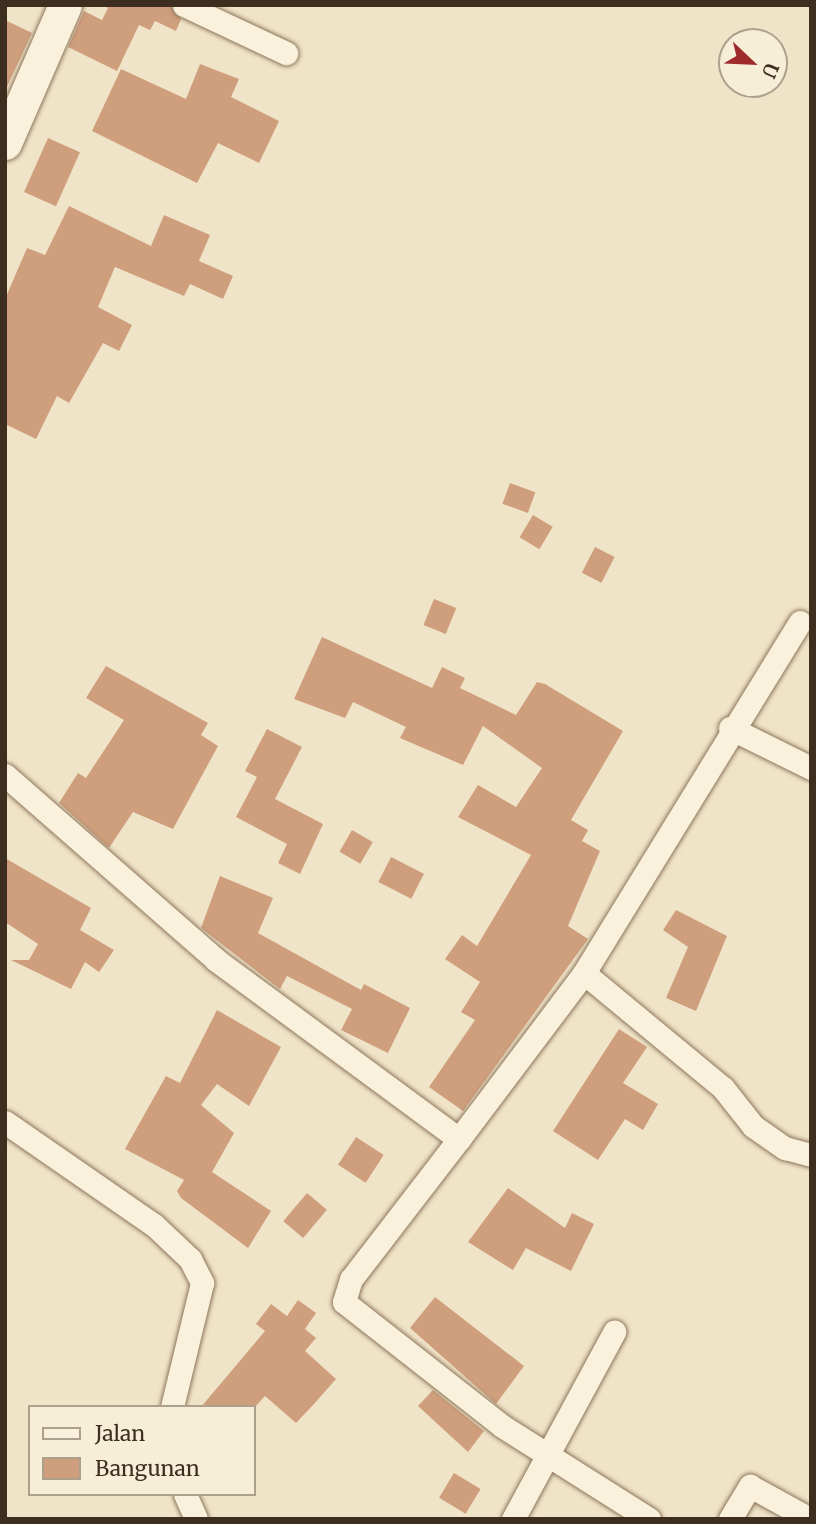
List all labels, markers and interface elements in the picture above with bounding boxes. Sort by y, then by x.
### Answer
north arrow [718,28,788,98]
text: U [757,59,784,82]
legend [28,1405,256,1496]
text: Jalan [95,1420,145,1447]
text: Bangunan [95,1455,200,1482]

